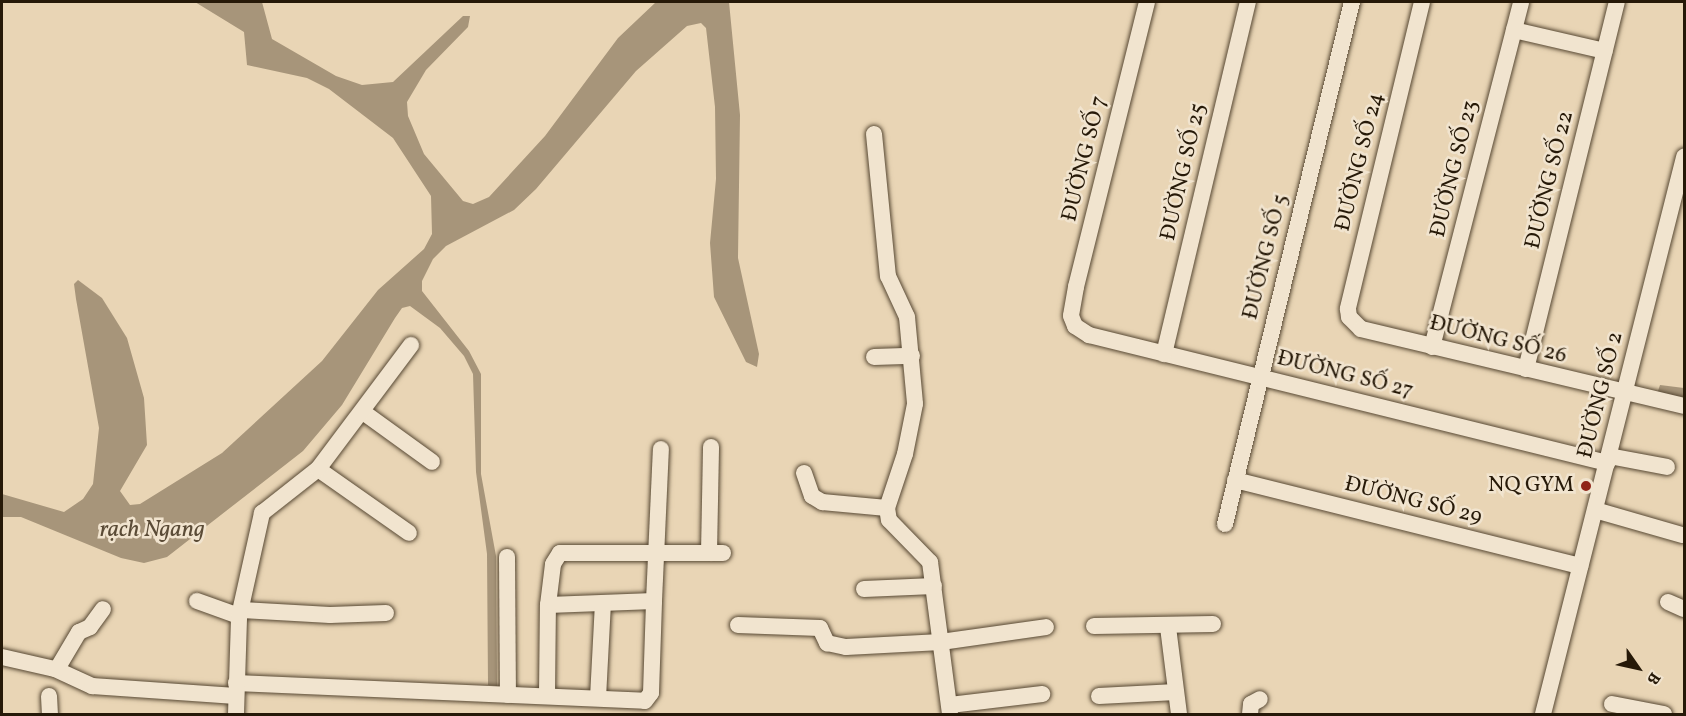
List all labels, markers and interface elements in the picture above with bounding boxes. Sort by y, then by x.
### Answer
street label: ĐƯỜNG SỐ 24 [1330,90,1390,234]
street label: ĐƯỜNG SỐ 7 [1057,94,1113,224]
street label: ĐƯỜNG SỐ 23 [1425,98,1485,240]
street label: ĐƯỜNG SỐ 25 [1155,101,1213,243]
street label: ĐƯỜNG SỐ 22 [1520,108,1580,252]
street label: ĐƯỜNG SỐ 5 [1238,192,1294,322]
street label: ĐƯỜNG SỐ 26 [1427,310,1569,370]
street label: ĐƯỜNG SỐ 2 [1573,329,1629,461]
street label: ĐƯỜNG SỐ 27 [1274,345,1416,405]
street label: ĐƯỜNG SỐ 29 [1342,471,1484,531]
place label: NQ GYM [1488,473,1574,499]
marker: NQ GYM [1579,479,1593,493]
water label: rạch Ngang [99,517,205,545]
north arrow [1608,638,1668,698]
text: B [1641,667,1665,689]

